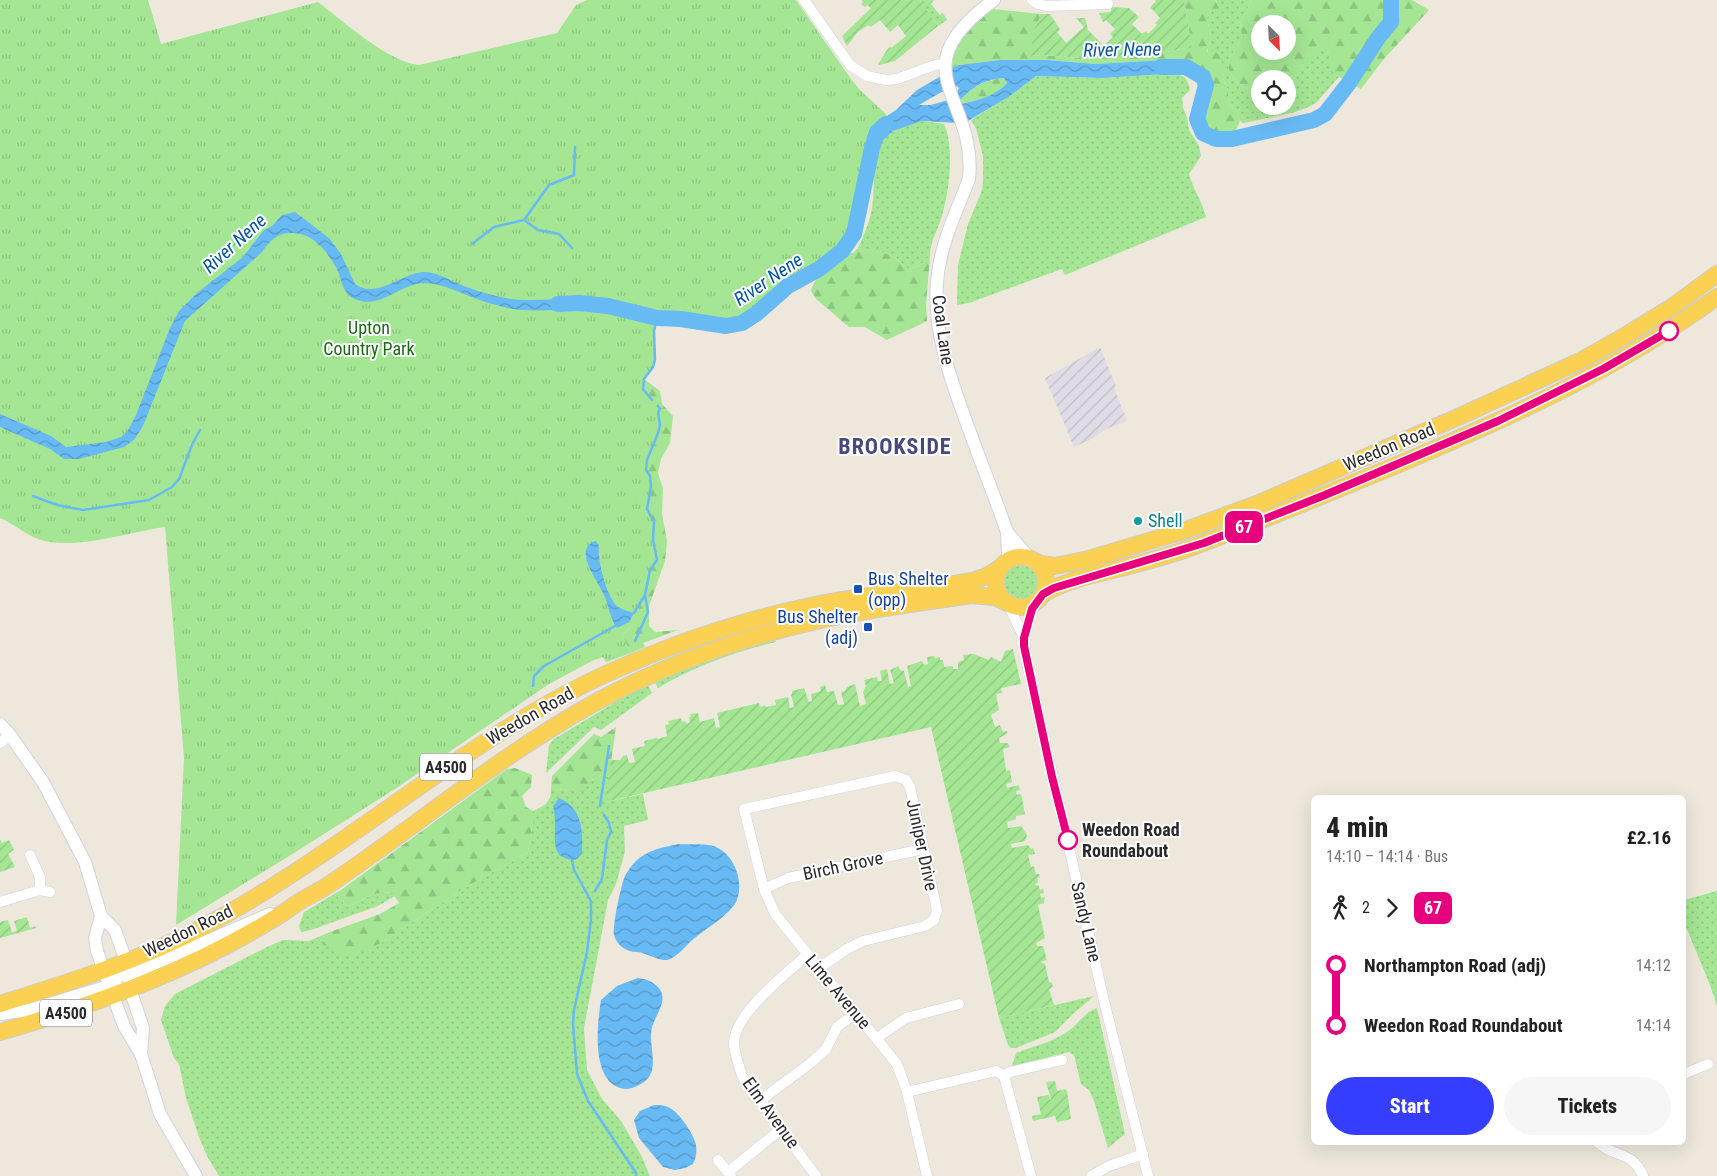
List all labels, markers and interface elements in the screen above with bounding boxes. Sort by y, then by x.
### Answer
north arrow [1251,15,1296,60]
map controls [1251,15,1296,115]
water label: River Nene [1083,37,1161,62]
button: locate [1251,70,1296,115]
water label: River Nene [198,209,271,278]
water label: River Nene [730,248,807,311]
street label: Coal Lane [928,294,959,366]
park label: Upton Country Park [323,317,415,359]
unlabelled marker [1659,321,1679,341]
street label: Weedon Road [1340,418,1438,475]
district label: BROOKSIDE [838,434,952,459]
place label: Shell [1148,510,1183,531]
line badge: 67 [1222,511,1266,543]
marker: Shell [1132,515,1144,527]
text: 67 [1235,516,1253,537]
place label: Bus Shelter (opp) [868,568,949,611]
marker: Bus Shelter (opp) [852,583,864,595]
place label: Bus Shelter (adj) [777,606,859,649]
marker: Bus Shelter (adj) [862,621,874,633]
street label: Weedon Road [482,682,577,749]
road number: A4500 [420,754,472,780]
street label: Juniper Drive [903,797,942,893]
text: 4 min [1326,811,1388,844]
place label: Weedon Road Roundabout [1082,819,1180,861]
text: £2.16 [1627,826,1671,849]
marker: Weedon Road Roundabout [1058,830,1078,850]
street label: Birch Grove [801,847,885,884]
text: 14:10 – 14:14 · Bus [1326,847,1448,866]
street label: Sandy Lane [1067,880,1106,964]
icon: walk [1326,894,1354,922]
icon: forward [1378,894,1406,922]
text: 67 [1424,897,1442,918]
text: 2 [1362,898,1370,917]
street label: Weedon Road [139,900,236,961]
street label: Lime Avenue [801,950,876,1033]
text: Northampton Road (adj) [1364,954,1546,977]
text: 14:12 [1636,956,1671,975]
road number: A4500 [40,1000,92,1026]
text: Weedon Road Roundabout [1364,1014,1563,1037]
text: 14:14 [1636,1016,1671,1035]
street label: Elm Avenue [739,1073,804,1152]
button: Start [1326,1077,1494,1135]
button: Tickets [1504,1077,1671,1135]

